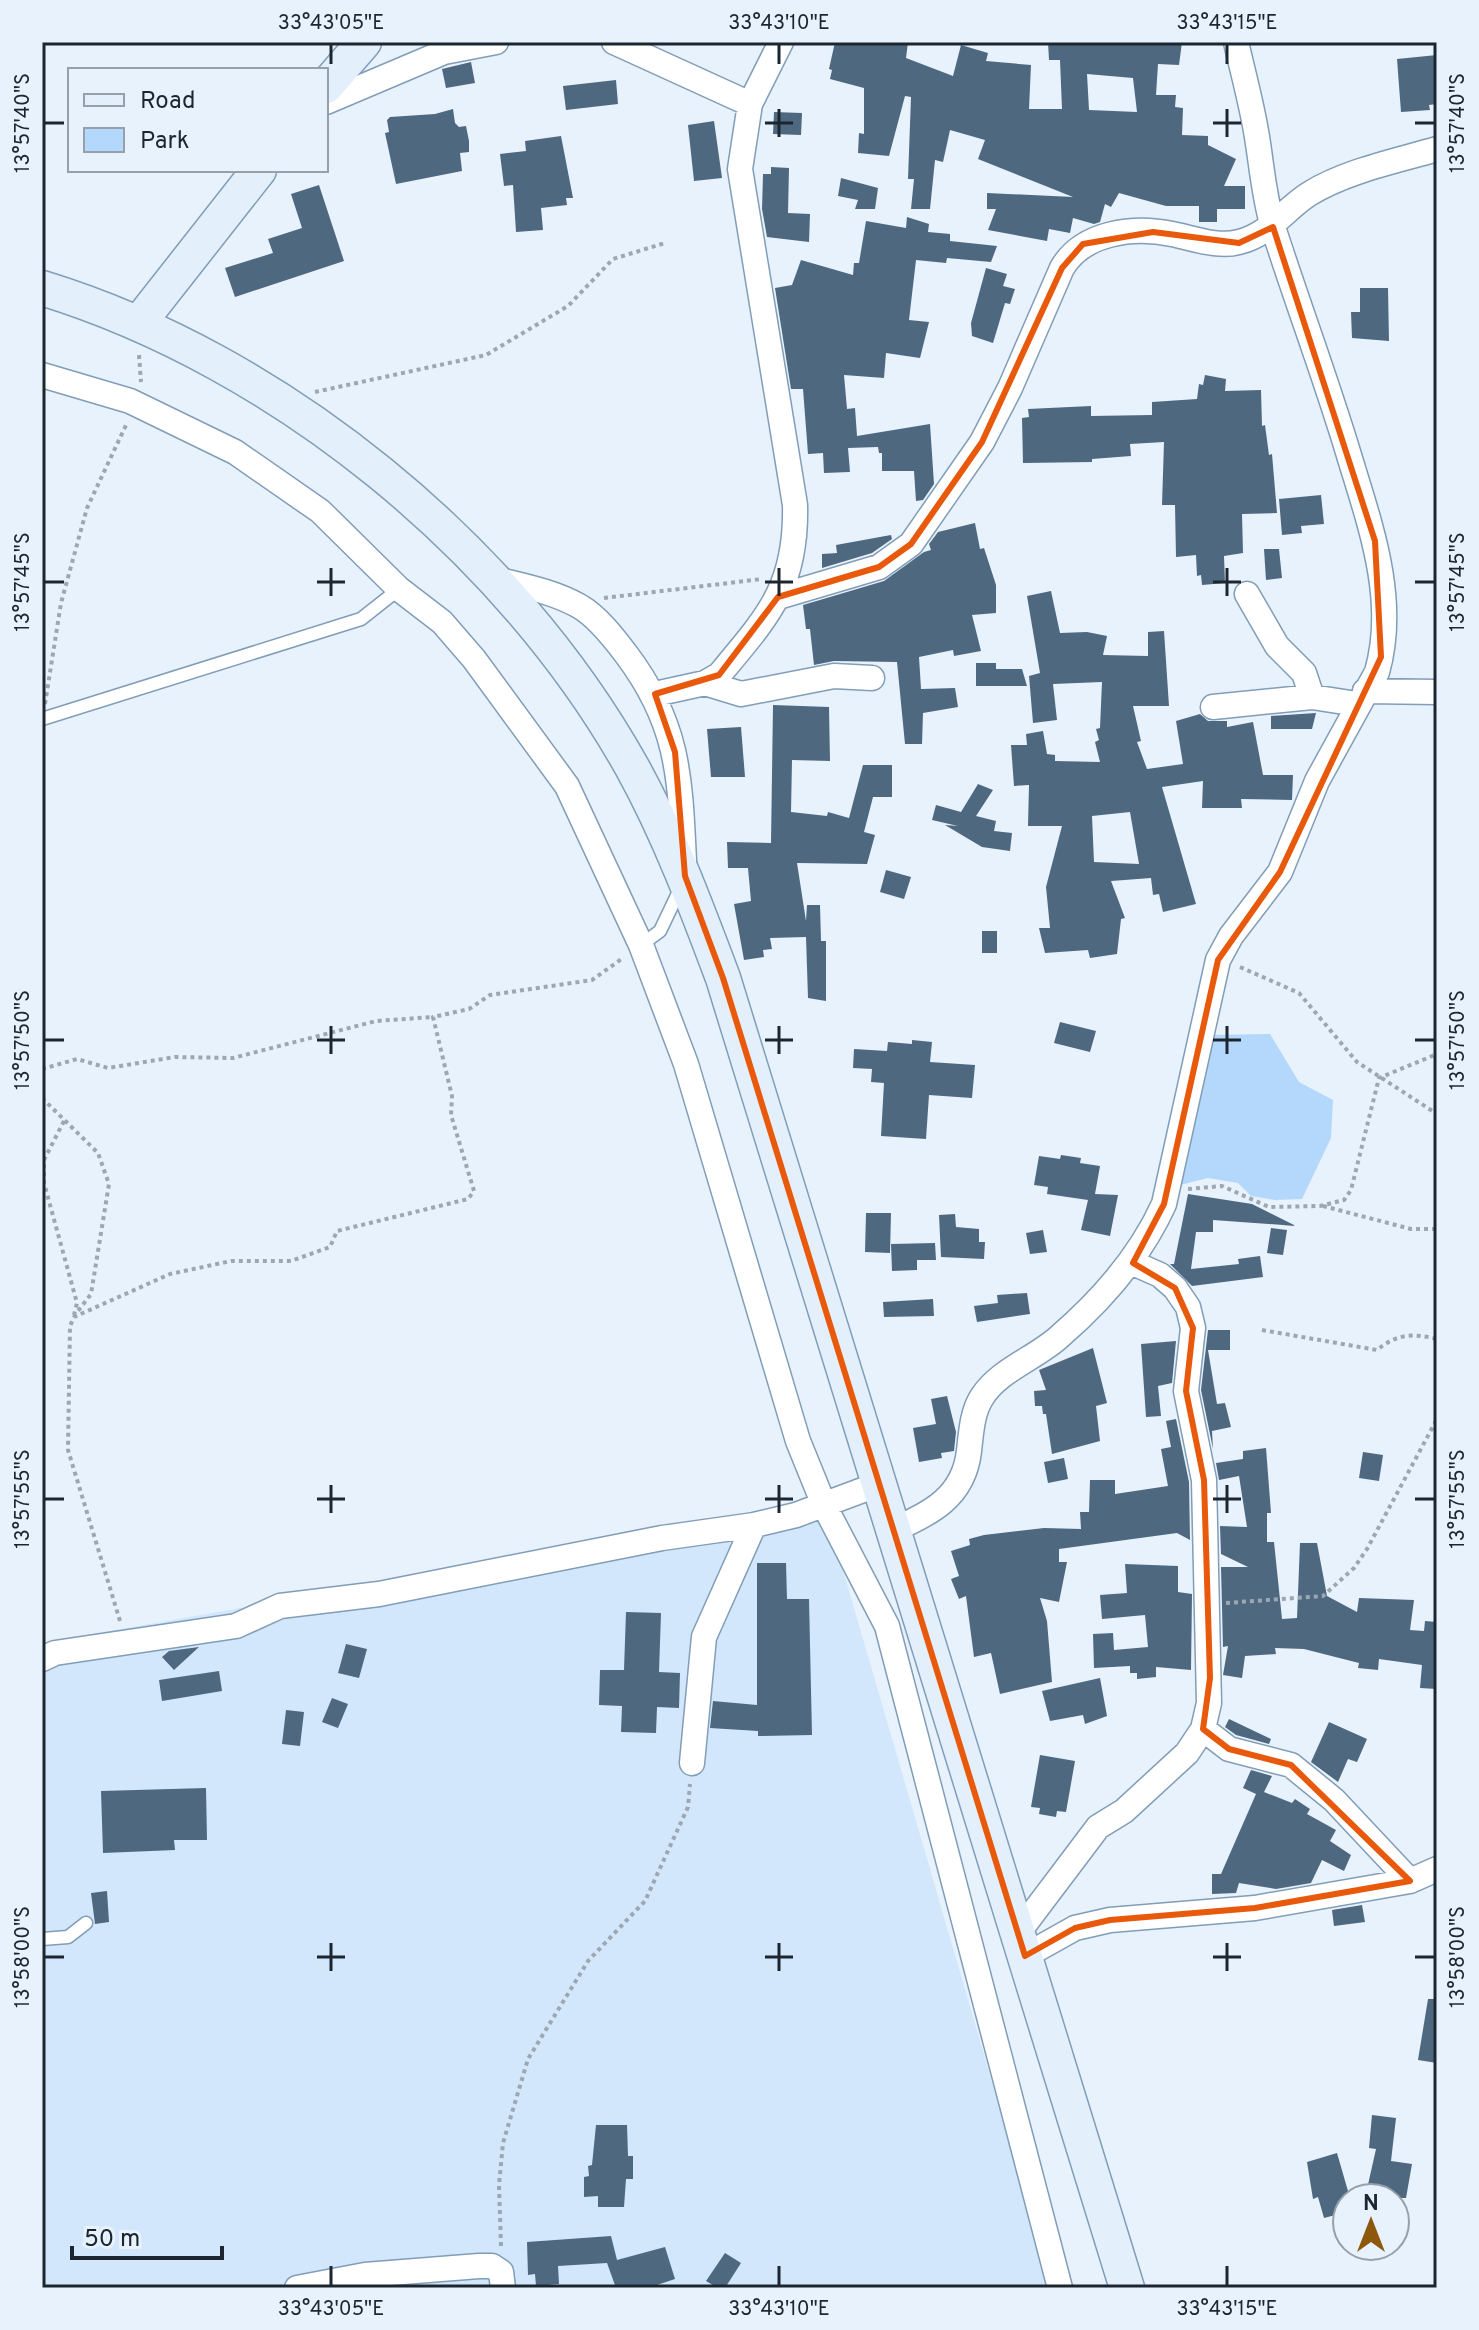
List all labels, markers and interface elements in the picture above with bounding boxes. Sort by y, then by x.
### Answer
text: 33°43'05"E [278,11,384,37]
text: 33°43'10"E [728,11,830,37]
text: 33°43'15"E [1177,11,1277,37]
legend [68,68,328,172]
text: 13°57'40"S [11,73,37,173]
text: 13°57'40"S [1446,73,1472,173]
text: Road [140,87,196,117]
text: Park [140,127,190,157]
text: 13°57'45"S [11,532,37,632]
text: 13°57'45"S [1446,532,1472,632]
text: 13°57'50"S [11,990,37,1090]
text: 13°57'50"S [1446,990,1472,1090]
text: 13°57'55"S [11,1449,37,1549]
text: 13°57'55"S [1446,1449,1472,1549]
text: 13°58'00"S [11,1906,37,2008]
text: 13°58'00"S [1446,1906,1472,2008]
north arrow [1331,2182,1411,2262]
text: N [1363,2191,1379,2218]
scale bar [72,2210,222,2260]
text: 50 m [84,2225,140,2255]
text: 33°43'05"E [278,2297,384,2323]
text: 33°43'10"E [728,2297,830,2323]
text: 33°43'15"E [1177,2297,1277,2323]

